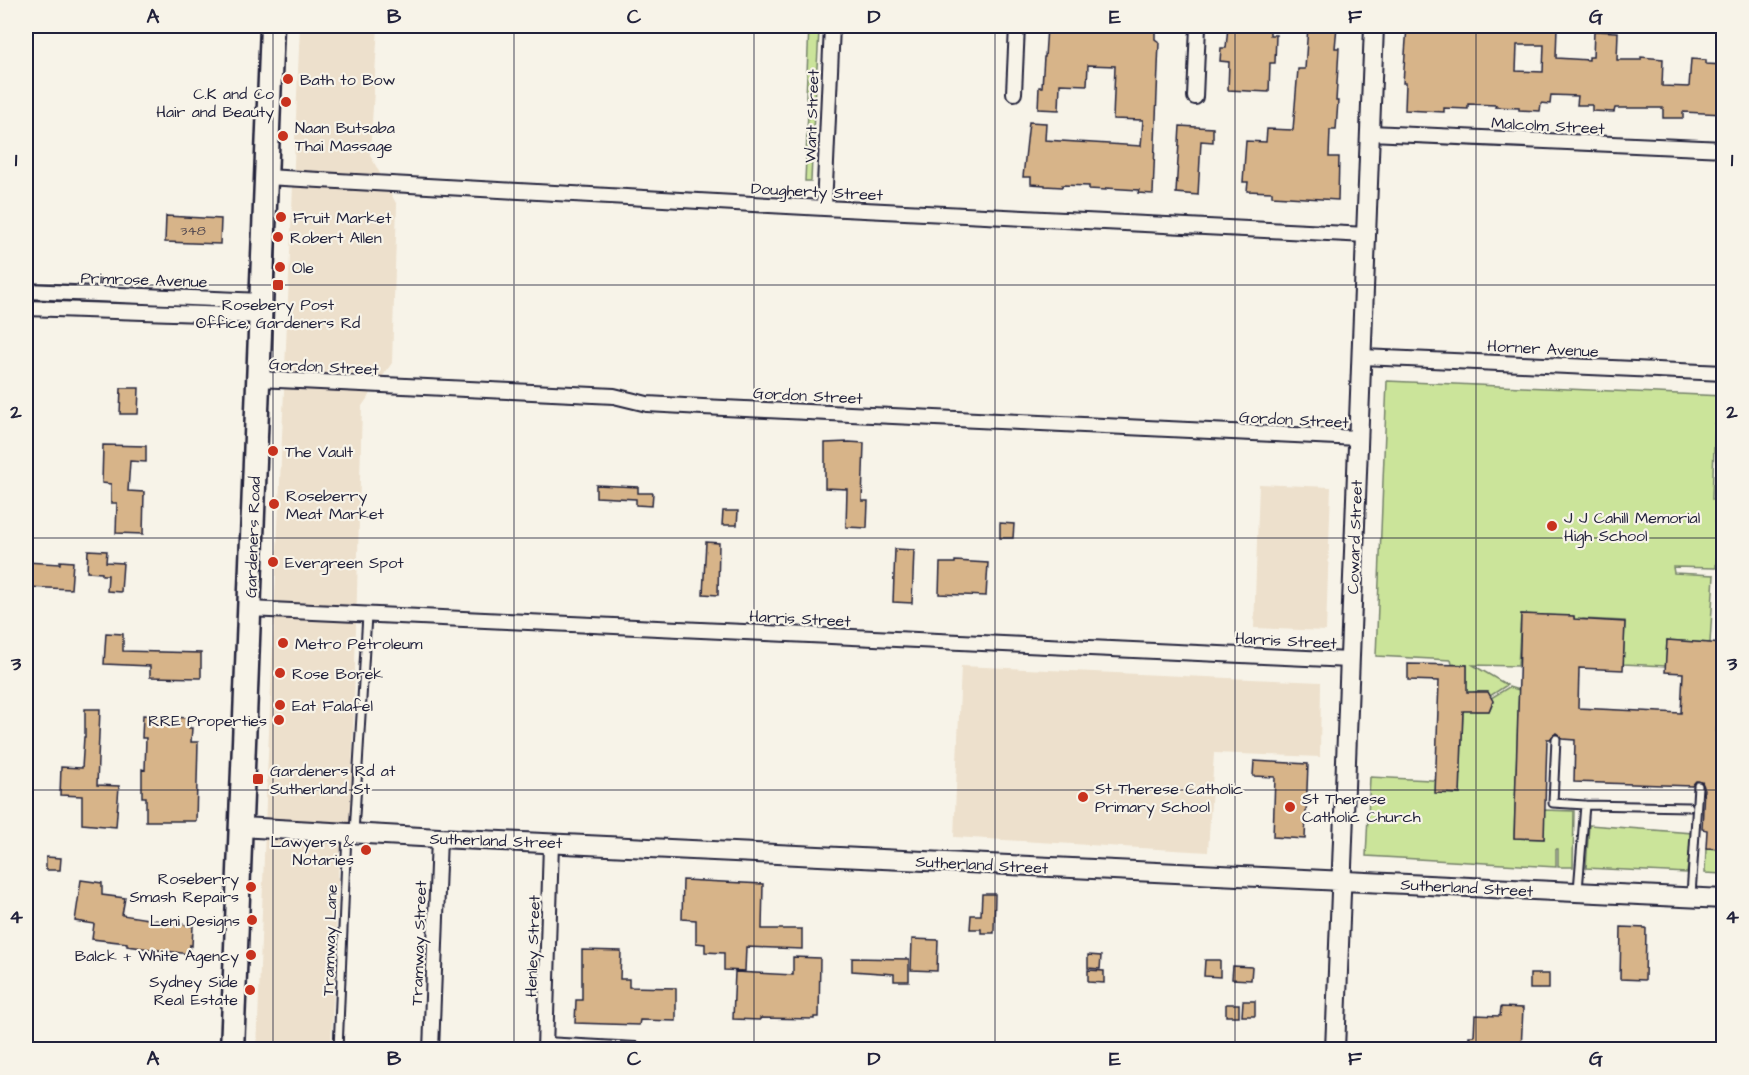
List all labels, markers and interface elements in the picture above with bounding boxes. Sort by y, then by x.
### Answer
text: A [147,3,160,31]
text: B [387,3,402,31]
text: C [627,3,642,31]
text: D [868,3,881,31]
text: E [1109,3,1121,31]
text: F [1348,3,1363,31]
text: G [1589,3,1603,31]
street label: Want Street [799,68,825,163]
place label: Bath to Bow [300,69,396,91]
marker: Bath to Bow [281,72,295,86]
place label: C.K and Co Hair and Beauty [156,83,274,124]
marker: C.K and Co Hair and Beauty [279,95,293,109]
street label: Malcolm Street [1491,112,1606,140]
place label: Naan Butsaba Thai Massage [295,117,395,158]
marker: Naan Butsaba Thai Massage [276,129,290,143]
text: 1 [15,146,18,174]
text: 1 [1731,146,1734,174]
street label: Dougherty Street [750,178,884,207]
place label: Fruit Market [293,207,392,229]
marker: Fruit Market [274,210,288,224]
house number: 348 [180,221,206,241]
place label: Robert Allen [290,227,382,249]
marker: Robert Allen [271,230,285,244]
place label: Ole [292,257,314,279]
marker: Ole [273,260,287,274]
street label: Primrose Avenue [80,267,208,293]
marker: Rosebery Post Office, Gardeners Rd [271,278,285,292]
place label: Rosebery Post Office, Gardeners Rd [196,294,360,334]
street label: Horner Avenue [1487,335,1599,363]
street label: Gordon Street [269,353,380,381]
street label: Gordon Street [753,382,864,410]
text: 2 [9,398,22,426]
text: 2 [1725,398,1738,426]
street label: Gordon Street [1239,406,1350,434]
place label: The Vault [285,441,354,463]
marker: The Vault [266,444,280,458]
street label: Gardeners Road [240,476,266,598]
street label: Coward Street [1342,479,1368,594]
place label: Roseberry Meat Market [286,485,385,525]
marker: Roseberry Meat Market [267,497,281,511]
place label: J J Cahill Memorial High School [1564,507,1700,548]
marker: J J Cahill Memorial High School [1545,519,1559,533]
place label: Evergreen Spot [285,552,404,575]
marker: Evergreen Spot [266,555,280,569]
street label: Harris Street [749,605,852,633]
street label: Harris Street [1235,627,1338,655]
place label: Metro Petroleum [295,633,423,655]
marker: Metro Petroleum [276,636,290,650]
text: 3 [10,650,22,678]
text: 3 [1726,650,1738,678]
place label: Rose Borek [292,663,383,685]
marker: Rose Borek [273,666,287,680]
place label: Eat Falafel [292,695,373,717]
marker: Eat Falafel [273,698,287,712]
place label: RRE Properties [148,710,267,732]
marker: RRE Properties [272,713,286,727]
place label: Gardeners Rd at Sutherland St [270,760,396,800]
marker: Gardeners Rd at Sutherland St [251,772,265,786]
place label: St Therese Catholic Primary School [1095,778,1243,819]
place label: St Therese Catholic Church [1302,788,1421,828]
marker: St Therese Catholic Primary School [1076,790,1090,804]
marker: St Therese Catholic Church [1283,800,1297,814]
street label: Sutherland Street [429,828,563,854]
place label: Lawyers & Notaries [270,831,354,871]
marker: Lawyers & Notaries [359,843,373,857]
street label: Sutherland Street [915,851,1049,879]
place label: Roseberry Smash Repairs [129,868,239,908]
street label: Sutherland Street [1400,874,1534,902]
marker: Roseberry Smash Repairs [244,880,258,894]
street label: Tramway Street [406,880,433,1006]
street label: Tramway Lane [317,884,344,996]
street label: Henley Street [520,894,547,997]
text: 4 [9,903,23,931]
text: 4 [1725,903,1739,931]
place label: Leni Designs [150,910,240,933]
marker: Leni Designs [245,913,259,927]
place label: Balck + White Agency [75,945,239,968]
marker: Balck + White Agency [244,948,258,962]
place label: Sydney Side Real Estate [149,971,238,1011]
marker: Sydney Side Real Estate [243,983,257,997]
text: A [147,1045,160,1073]
text: B [387,1045,402,1073]
text: C [627,1045,642,1073]
text: D [868,1045,881,1073]
text: E [1109,1045,1121,1073]
text: F [1348,1045,1363,1073]
text: G [1589,1045,1603,1073]

